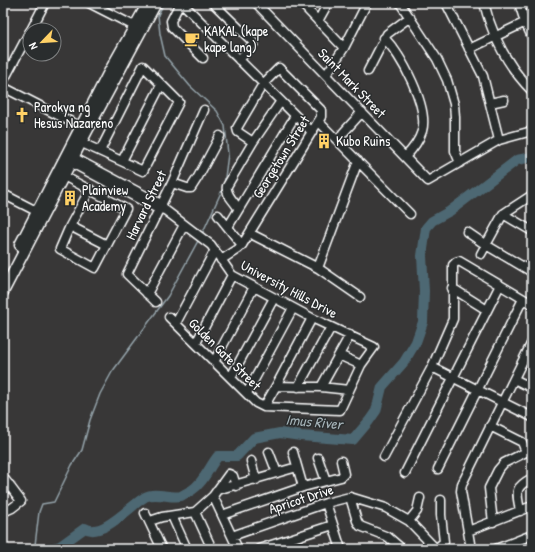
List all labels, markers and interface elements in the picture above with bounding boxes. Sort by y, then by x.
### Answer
place label: KAKAL (kape kape lang) [204,21,269,57]
north arrow [22,22,62,62]
cafe icon: KAKAL (kape kape lang) [183,30,201,48]
text: N [25,40,41,52]
street label: Saint Mark Street [314,44,391,122]
place label: Parokya ng Hesus Nazareno [34,97,113,132]
church icon: Parokya ng Hesus Nazareno [13,106,31,124]
street label: Georgetown Street [248,112,315,202]
place label: Kubo Ruins [336,131,390,150]
building icon: Kubo Ruins [315,132,333,150]
street label: Harvard Street [121,167,171,243]
place label: Plainview Academy [82,180,129,216]
building icon: Plainview Academy [61,189,79,207]
street label: University Hills Drive [237,255,341,323]
street label: Golden Gate Street [185,313,266,394]
water label: Imus River [285,409,345,435]
street label: Apricot Drive [266,479,336,519]

